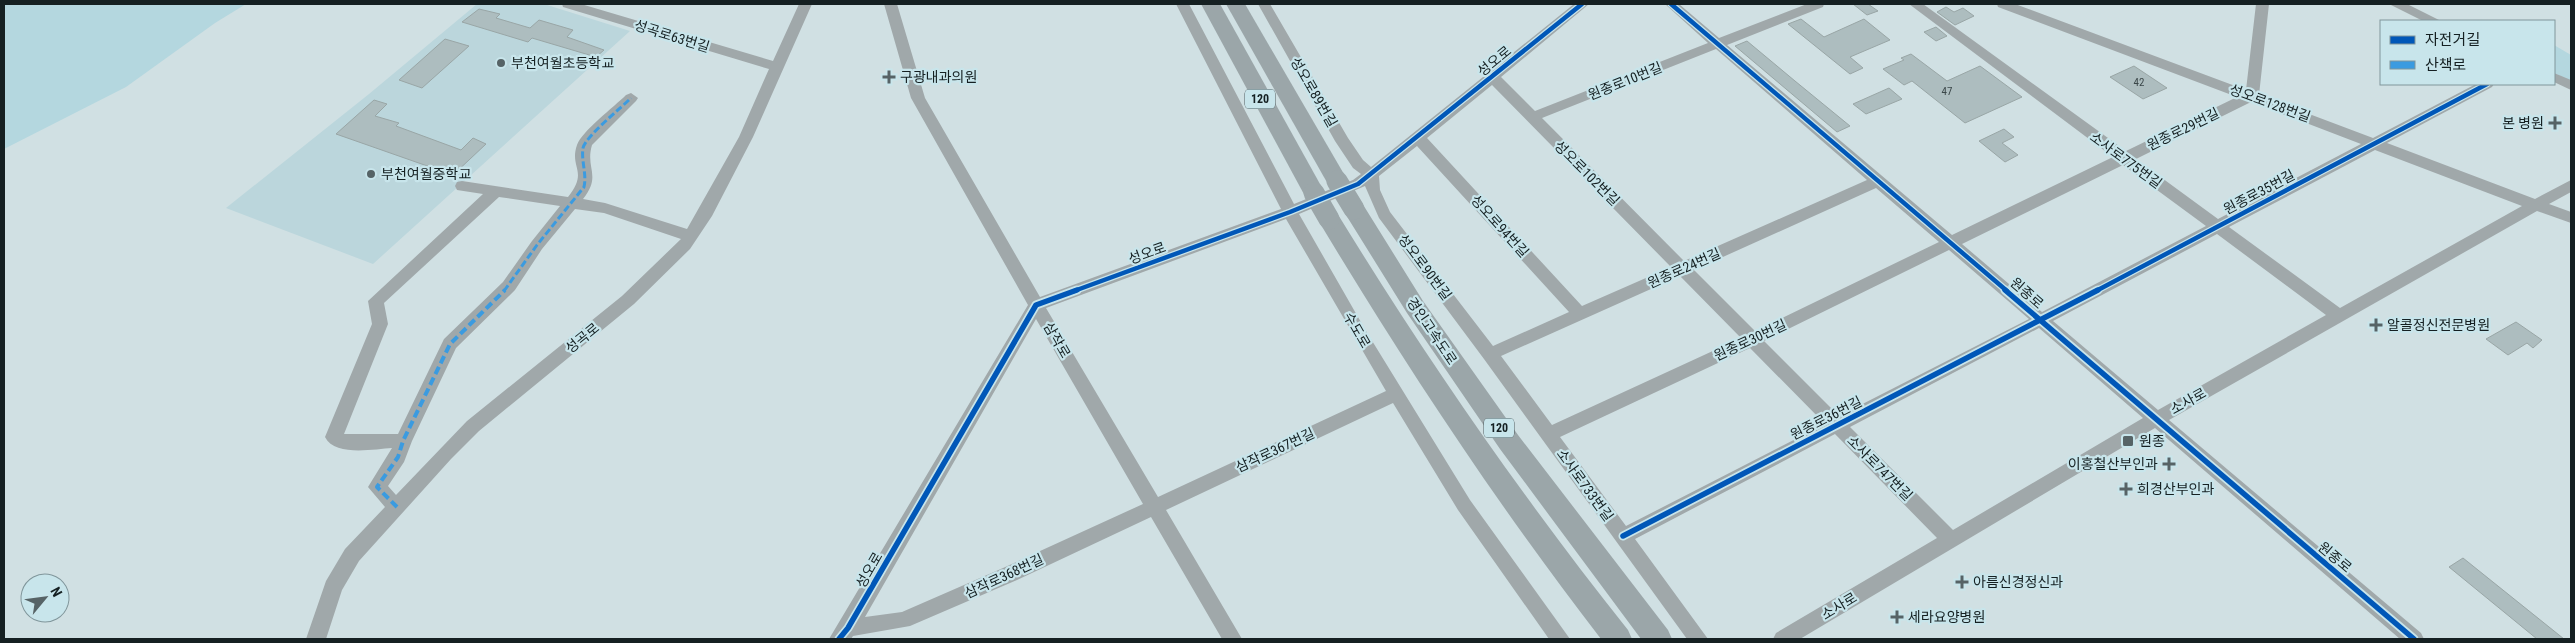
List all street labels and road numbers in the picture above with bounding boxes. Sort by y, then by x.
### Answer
street label: 성곡로63번길 [632,17,712,55]
street label: 성오로 [1474,43,1514,79]
street label: 성오로89번길 [1288,54,1340,130]
street label: 원종로10번길 [1586,59,1664,103]
street label: 성오로128번길 [2227,81,2313,125]
road number: 120 [1245,90,1275,108]
street label: 원종로29번길 [2144,105,2222,153]
street label: 소사로775번길 [2087,129,2165,191]
street label: 성오로102번길 [1551,137,1623,209]
street label: 원종로35번길 [2221,167,2297,217]
street label: 성오로94번길 [1468,192,1532,260]
street label: 성오로90번길 [1395,231,1455,303]
street label: 성오로 [1126,239,1168,267]
street label: 원종로24번길 [1645,245,1723,291]
street label: 원종로 [2007,274,2047,312]
street label: 경인고속도로 [1404,294,1460,368]
street label: 수도로 [1340,309,1374,351]
street label: 원종로30번길 [1711,316,1789,364]
street label: 삼작로 [1040,319,1074,361]
street label: 성곡로 [562,320,602,356]
street label: 소사로 [2167,385,2209,417]
street label: 원종로36번길 [1788,393,1864,443]
road number: 120 [1484,418,1514,438]
street label: 삼작로367번길 [1233,425,1317,475]
street label: 소사로747번길 [1844,432,1916,504]
street label: 소사로733번길 [1554,446,1616,524]
street label: 원종로 [2315,538,2355,576]
street label: 성오로 [852,549,886,591]
street label: 삼작로368번길 [962,551,1046,601]
street label: 소사로 [1818,589,1860,623]

